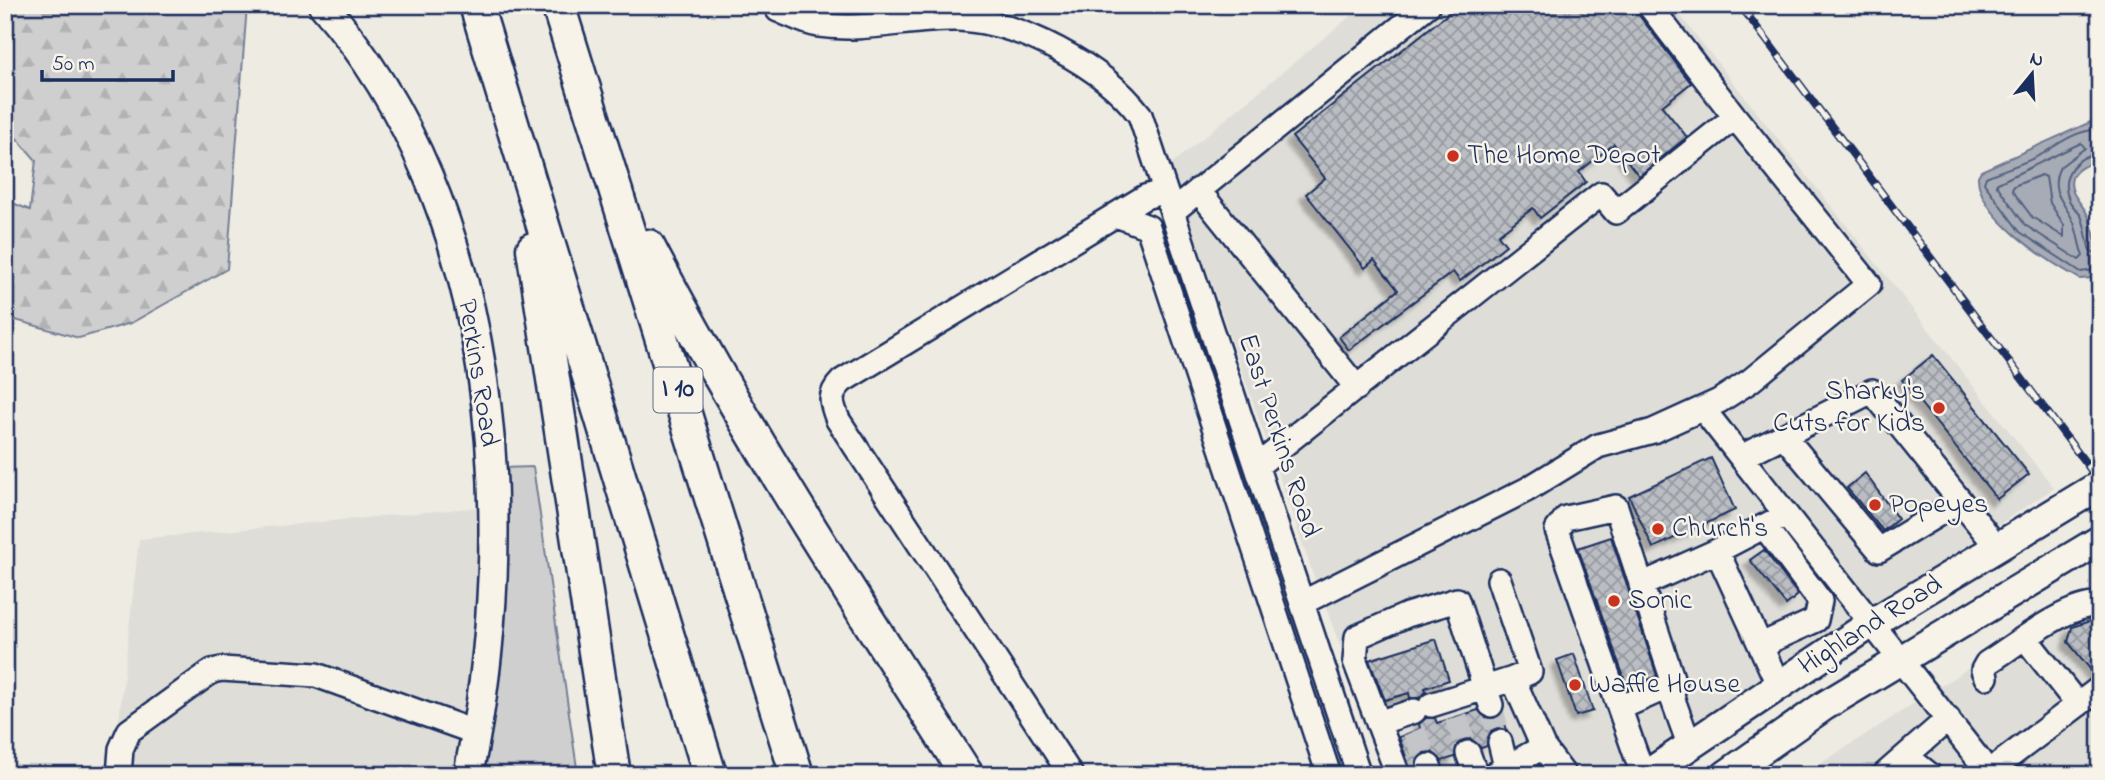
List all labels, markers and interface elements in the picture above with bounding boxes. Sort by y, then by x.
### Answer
scale bar [42,38,173,82]
north arrow [1996,38,2066,108]
text: N [2026,45,2047,75]
text: 50 m [52,50,95,80]
place label: The Home Depot [1467,136,1660,177]
marker: The Home Depot [1445,148,1461,164]
street label: Perkins Road [445,296,509,450]
street label: East Perkins Road [1226,329,1330,543]
road number: I 10 [654,368,702,412]
place label: Sharky's Cuts for Kids [1773,372,1925,445]
marker: Sharky's Cuts for Kids [1931,400,1947,416]
place label: Popeyes [1889,485,1988,526]
marker: Popeyes [1867,497,1883,513]
place label: Church's [1672,509,1768,550]
marker: Church's [1650,521,1666,537]
street label: Highland Road [1791,565,1951,687]
place label: Sonic [1628,581,1692,622]
marker: Sonic [1606,593,1622,609]
place label: Waffle House [1589,665,1741,706]
marker: Waffle House [1567,677,1583,693]

